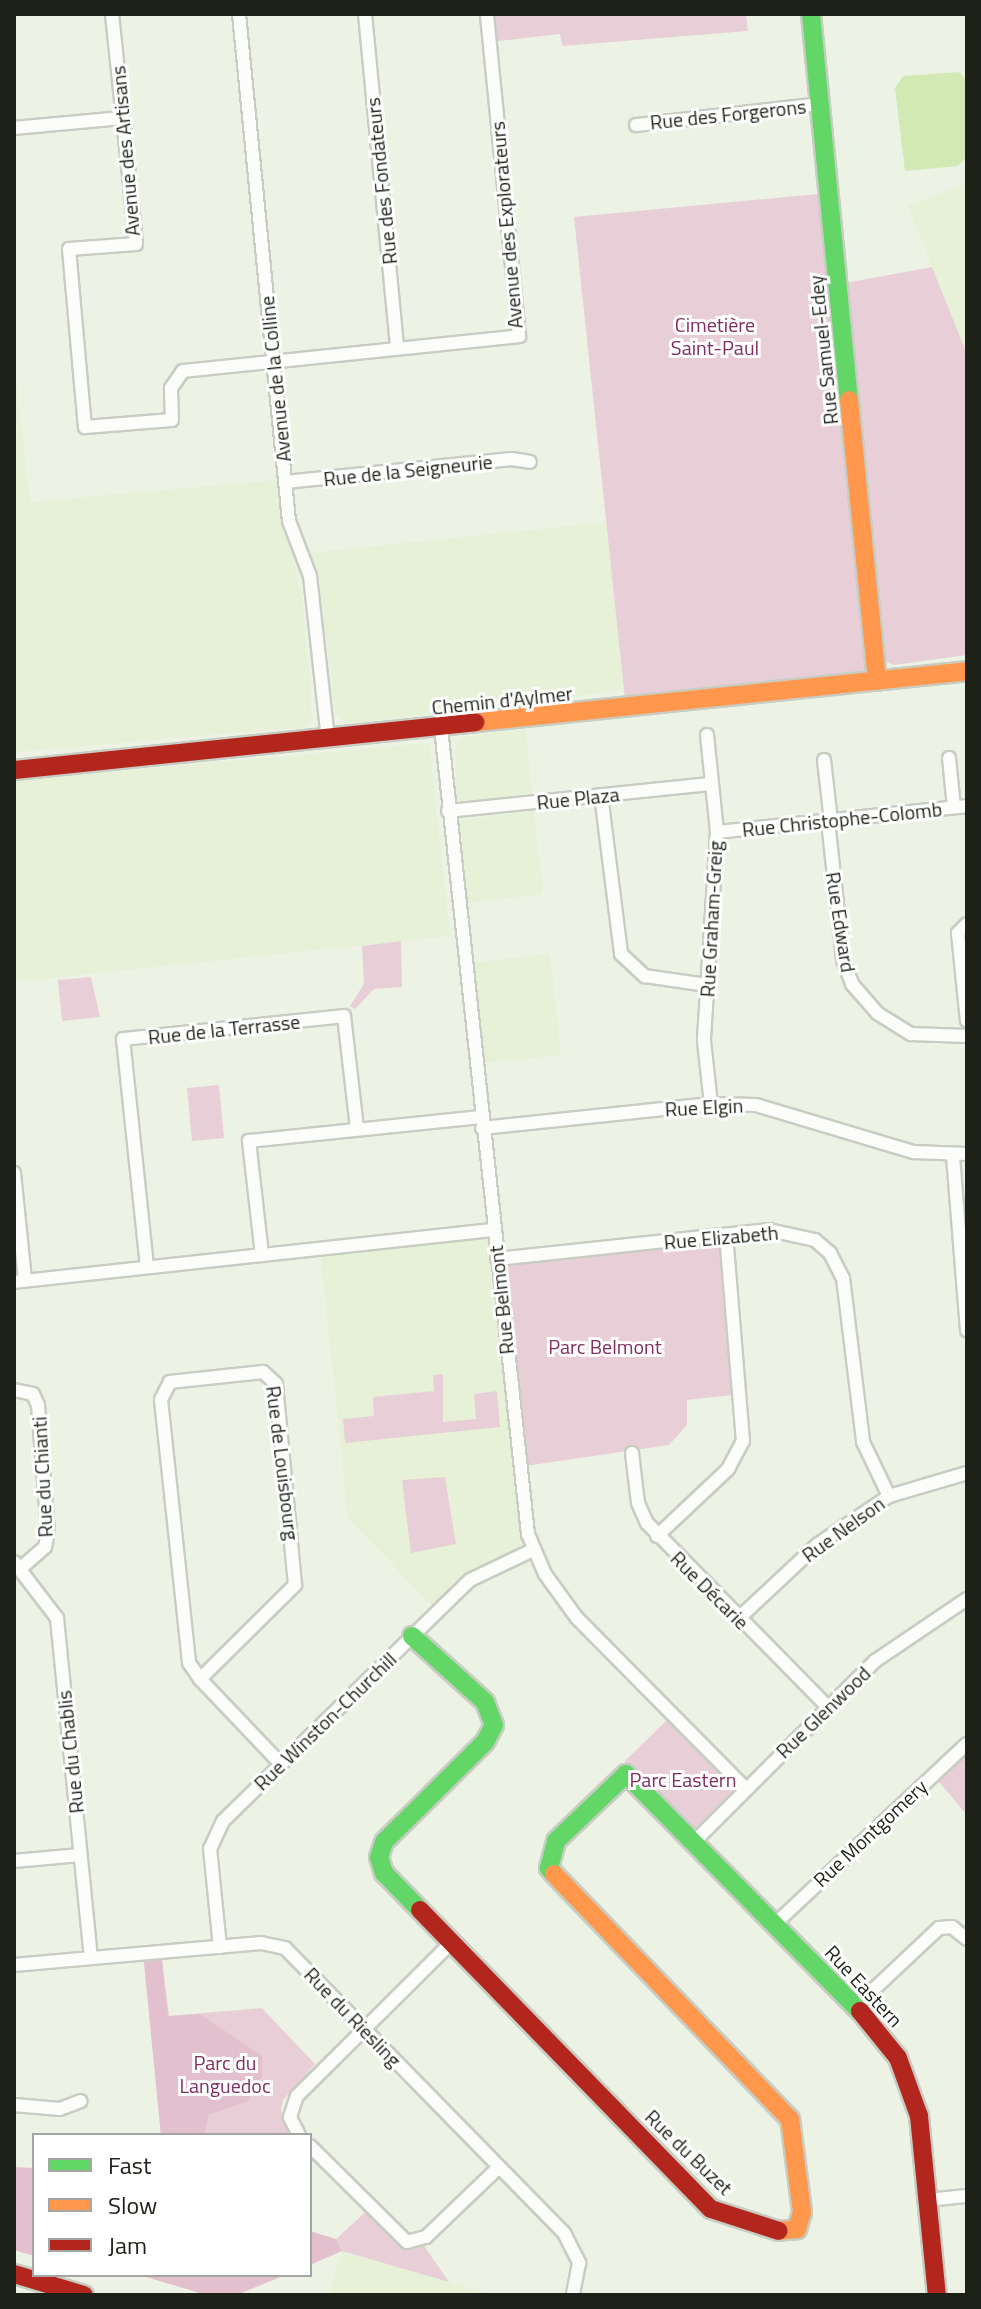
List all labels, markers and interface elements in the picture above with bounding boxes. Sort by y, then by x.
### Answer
street label: Avenue des Artisans [106,65,144,237]
street label: Rue des Forgerons [649,94,807,134]
street label: Rue des Fondateurs [360,96,402,266]
street label: Avenue des Explorateurs [485,120,527,330]
street label: Rue Samuel-Edey [803,274,843,426]
street label: Avenue de la Colline [254,295,296,463]
park label: Cimetière Saint-Paul [671,312,759,359]
street label: Rue de la Seigneurie [322,449,494,491]
street label: Chemin d'Aylmer [430,681,574,719]
street label: Rue Plaza [535,782,621,814]
street label: Rue Christophe-Colomb [741,797,943,841]
street label: Rue Graham-Greig [695,840,727,998]
street label: Rue Edward [821,870,861,974]
street label: Rue de la Terrasse [147,1009,301,1049]
street label: Rue Elgin [664,1093,744,1121]
street label: Rue Elizabeth [663,1220,779,1254]
street label: Rue Belmont [483,1244,519,1356]
park label: Parc Belmont [548,1334,662,1358]
street label: Rue de Louisbourg [262,1384,304,1542]
street label: Rue du Chianti [27,1416,57,1538]
street label: Rue Nelson [797,1491,889,1567]
street label: Rue Décarie [666,1546,754,1634]
street label: Rue Winston-Churchill [249,1647,401,1795]
street label: Rue Glenwood [771,1661,875,1763]
street label: Rue du Chablis [52,1689,88,1815]
park label: Parc Eastern [630,1767,736,1791]
street label: Rue Montgomery [808,1774,932,1892]
street label: Rue Eastern [820,1940,908,2032]
street label: Rue du Riesling [300,1962,406,2072]
park label: Parc du Languedoc [179,2050,271,2097]
street label: Rue du Buzet [640,2104,738,2200]
legend [32,2133,312,2277]
text: Fast [108,2147,151,2183]
text: Slow [108,2187,157,2223]
text: Jam [108,2227,147,2263]

